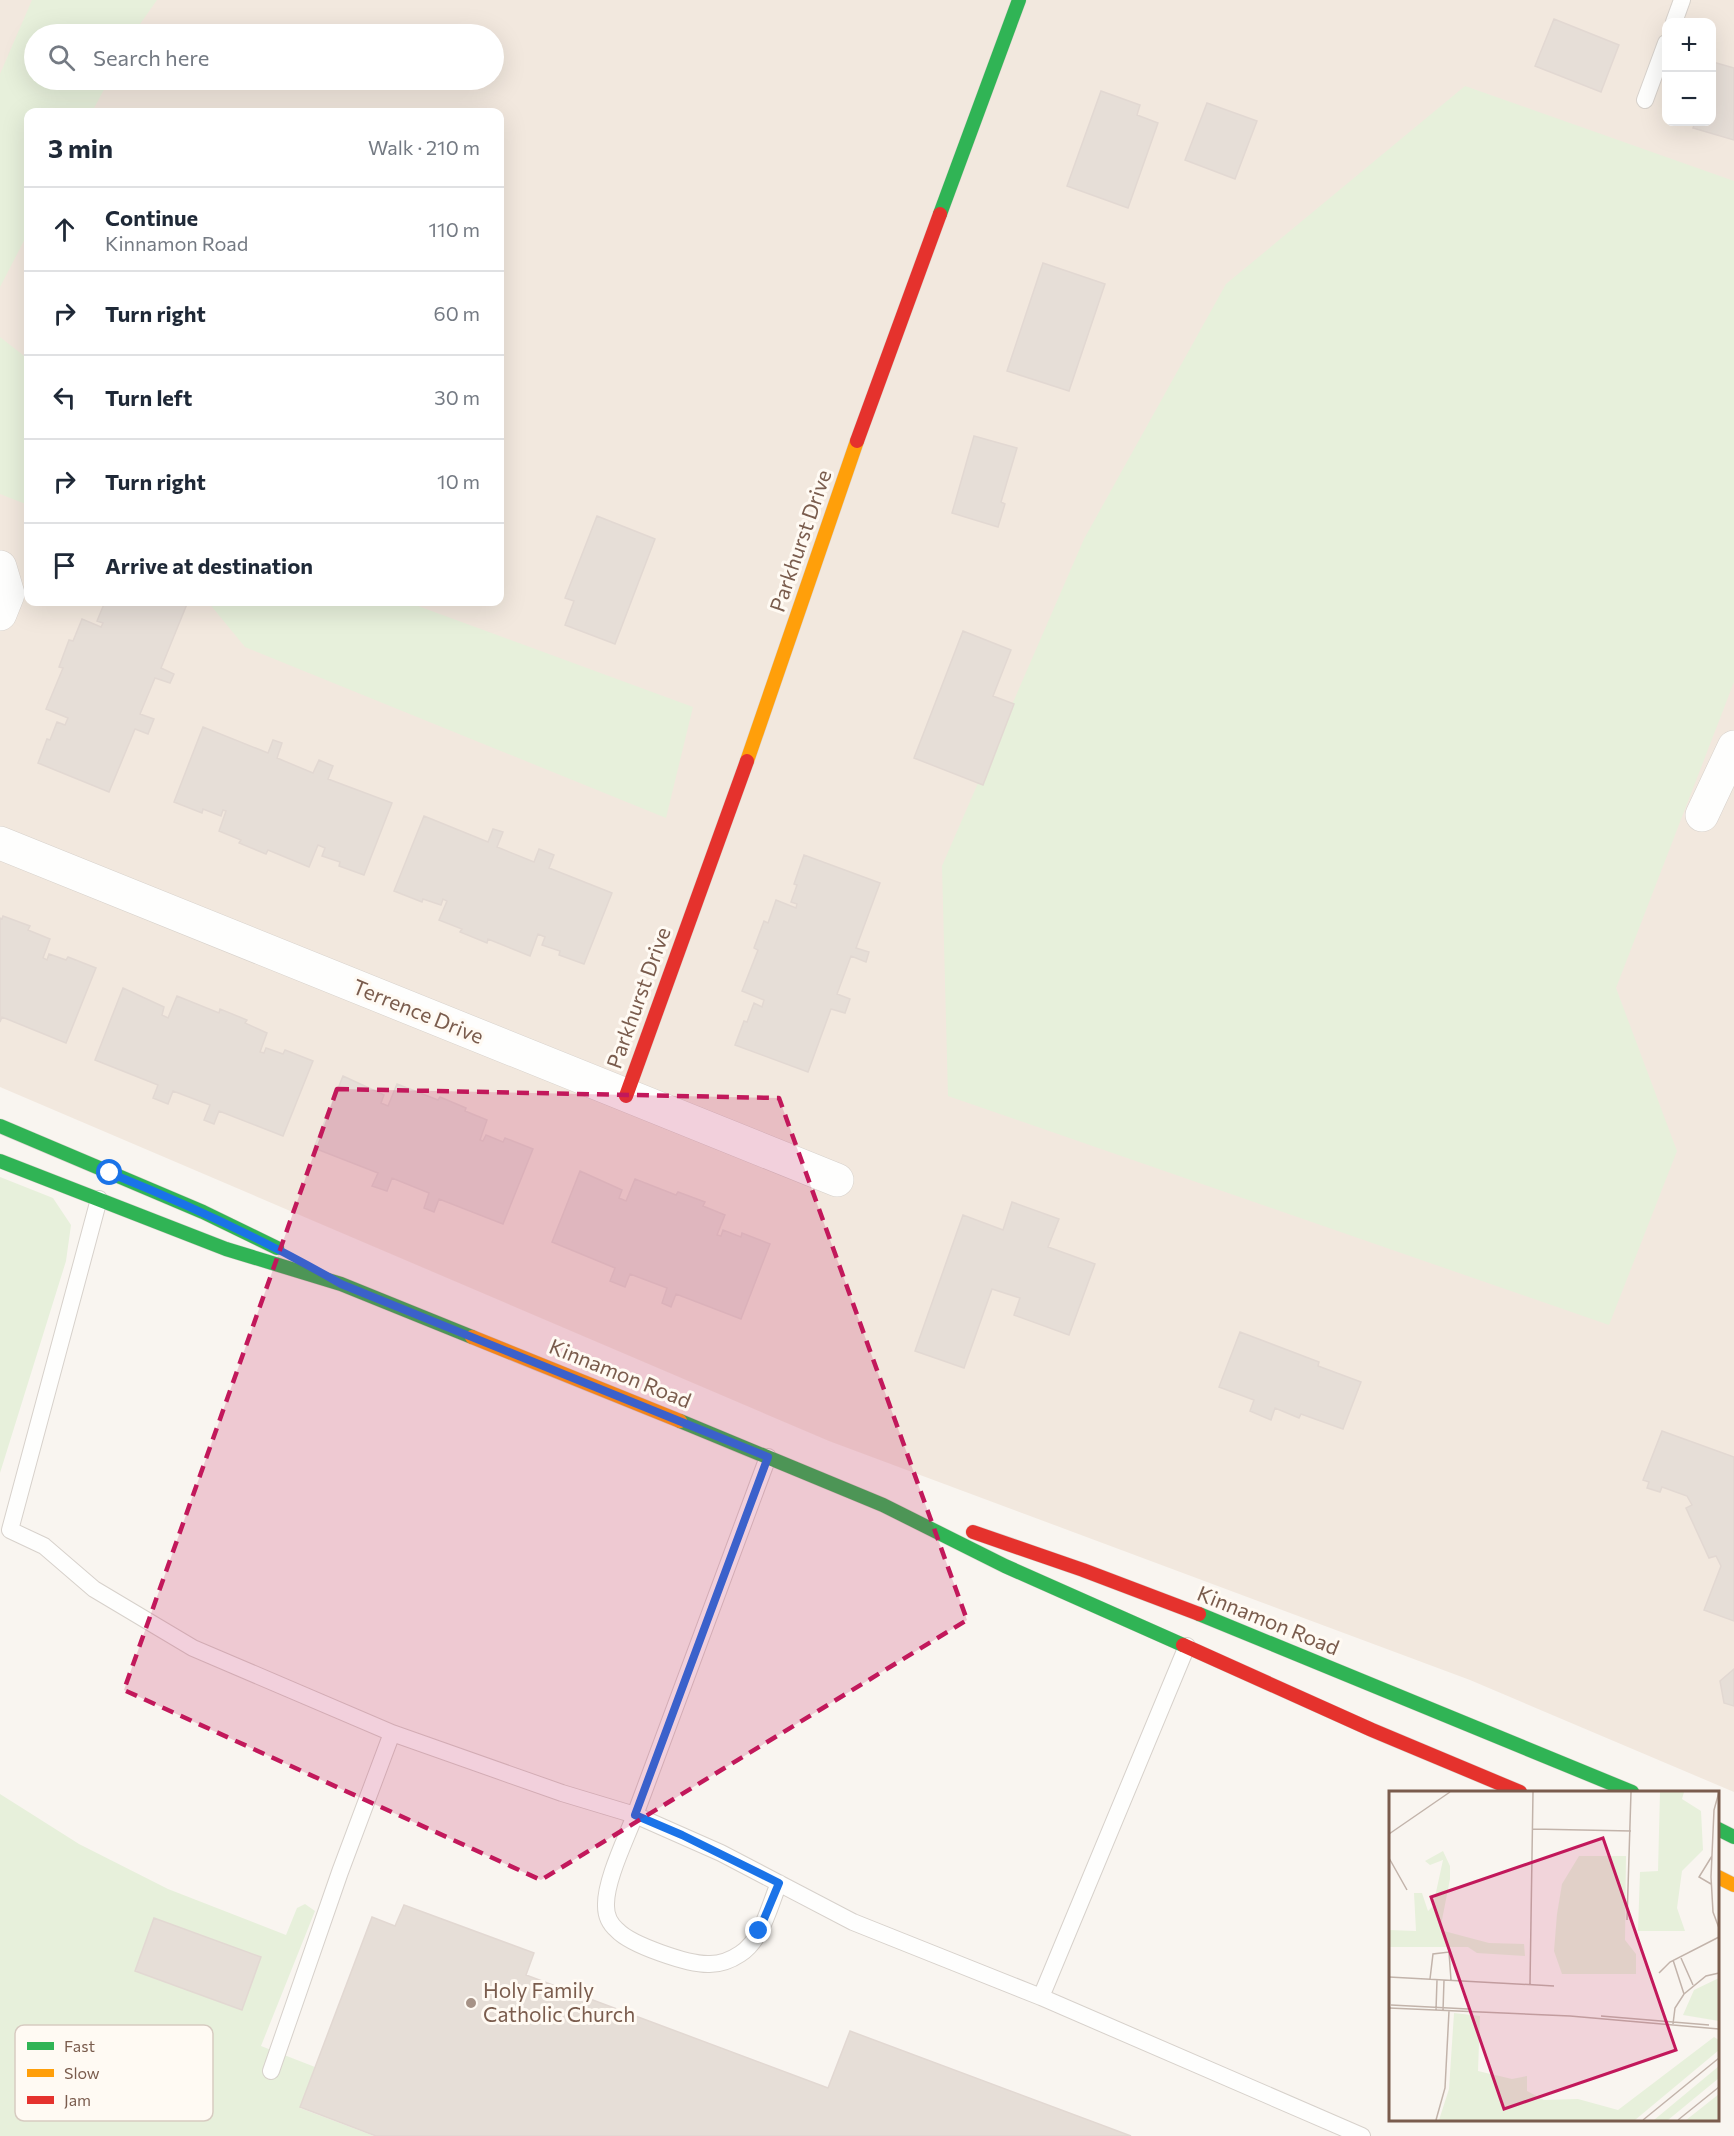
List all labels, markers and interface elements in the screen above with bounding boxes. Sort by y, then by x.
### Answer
map controls [1662,18,1716,126]
button: + [1662,18,1716,72]
search box [24,24,504,90]
icon: search [45,41,78,74]
text: Search here [93,44,209,71]
button: − [1662,72,1716,126]
text: 3 min [48,132,113,163]
text: Walk · 210 m [368,135,480,159]
text: Continue [105,204,198,231]
icon: ahead [48,213,81,246]
text: 110 m [429,217,480,241]
text: Kinnamon Road [105,231,248,255]
icon: right [48,297,81,330]
text: Turn right [105,300,206,327]
text: 60 m [434,301,480,325]
icon: left [48,381,81,414]
text: Turn left [105,384,192,411]
text: 30 m [434,385,480,409]
icon: right [48,465,81,498]
street label: Parkhurst Drive [764,466,836,615]
text: Turn right [105,468,206,495]
text: 10 m [437,469,480,493]
icon: arrive [48,549,81,582]
text: Arrive at destination [105,552,313,579]
street label: Parkhurst Drive [600,923,675,1072]
street label: Terrence Drive [350,973,488,1048]
route start [96,1159,122,1185]
street label: Kinnamon Road [546,1333,695,1412]
street label: Kinnamon Road [1194,1580,1343,1659]
inset map [1389,1791,1719,2121]
route end [745,1917,771,1943]
place label: Holy Family Catholic Church [483,1977,635,2026]
marker: Holy Family Catholic Church [464,1996,478,2010]
legend [15,2025,213,2121]
text: Fast [64,2036,95,2055]
text: Slow [64,2063,100,2082]
text: Jam [64,2090,91,2109]

